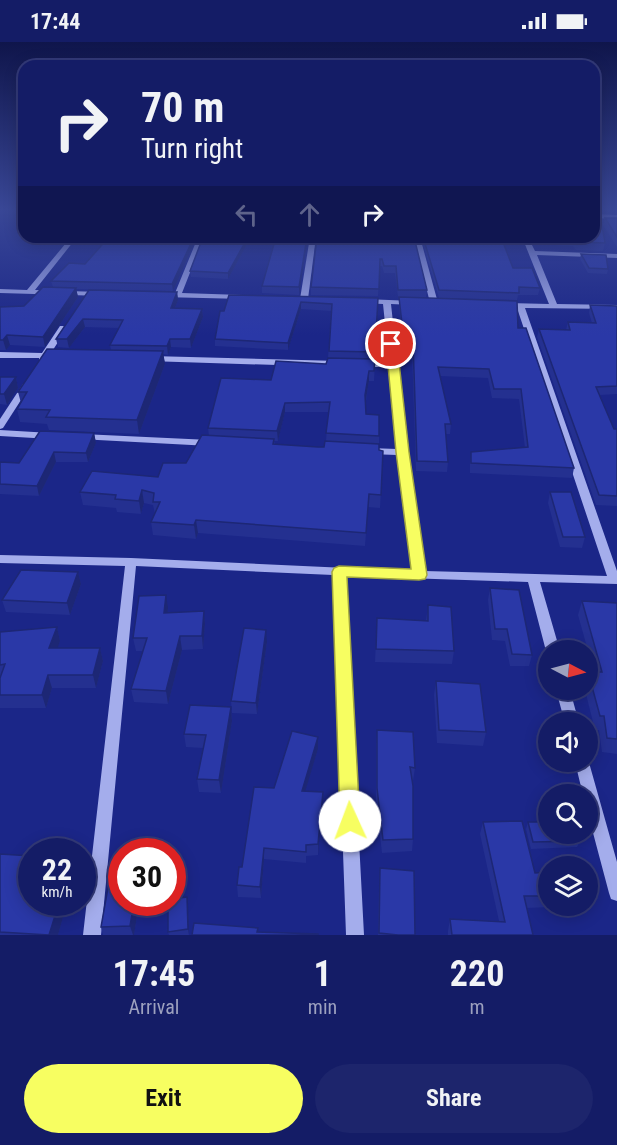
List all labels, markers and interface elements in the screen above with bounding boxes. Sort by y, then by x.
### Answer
text: 17:44 [30,9,81,34]
text: 70 m [141,83,224,132]
icon: right [42,84,120,162]
text: Turn right [141,133,243,165]
icon: left [230,198,263,231]
icon: ahead [293,198,326,231]
icon: right [356,198,389,231]
pin [365,318,416,369]
icon: arrive [374,327,407,360]
north arrow [538,640,598,700]
map controls [538,640,598,916]
button: sound [538,712,598,772]
button: search [538,784,598,844]
position arrow [318,789,382,853]
speed limit sign: 30 [108,838,186,916]
text: 22 [42,852,72,887]
button: layers [538,856,598,916]
text: km/h [42,883,72,901]
text: 17:45 [113,953,195,995]
text: 1 [313,953,332,995]
text: 220 [450,953,504,995]
text: Arrival [128,995,179,1019]
text: min [308,995,337,1019]
text: m [470,995,485,1019]
button: Exit [24,1064,303,1133]
button: Share [315,1064,593,1133]

